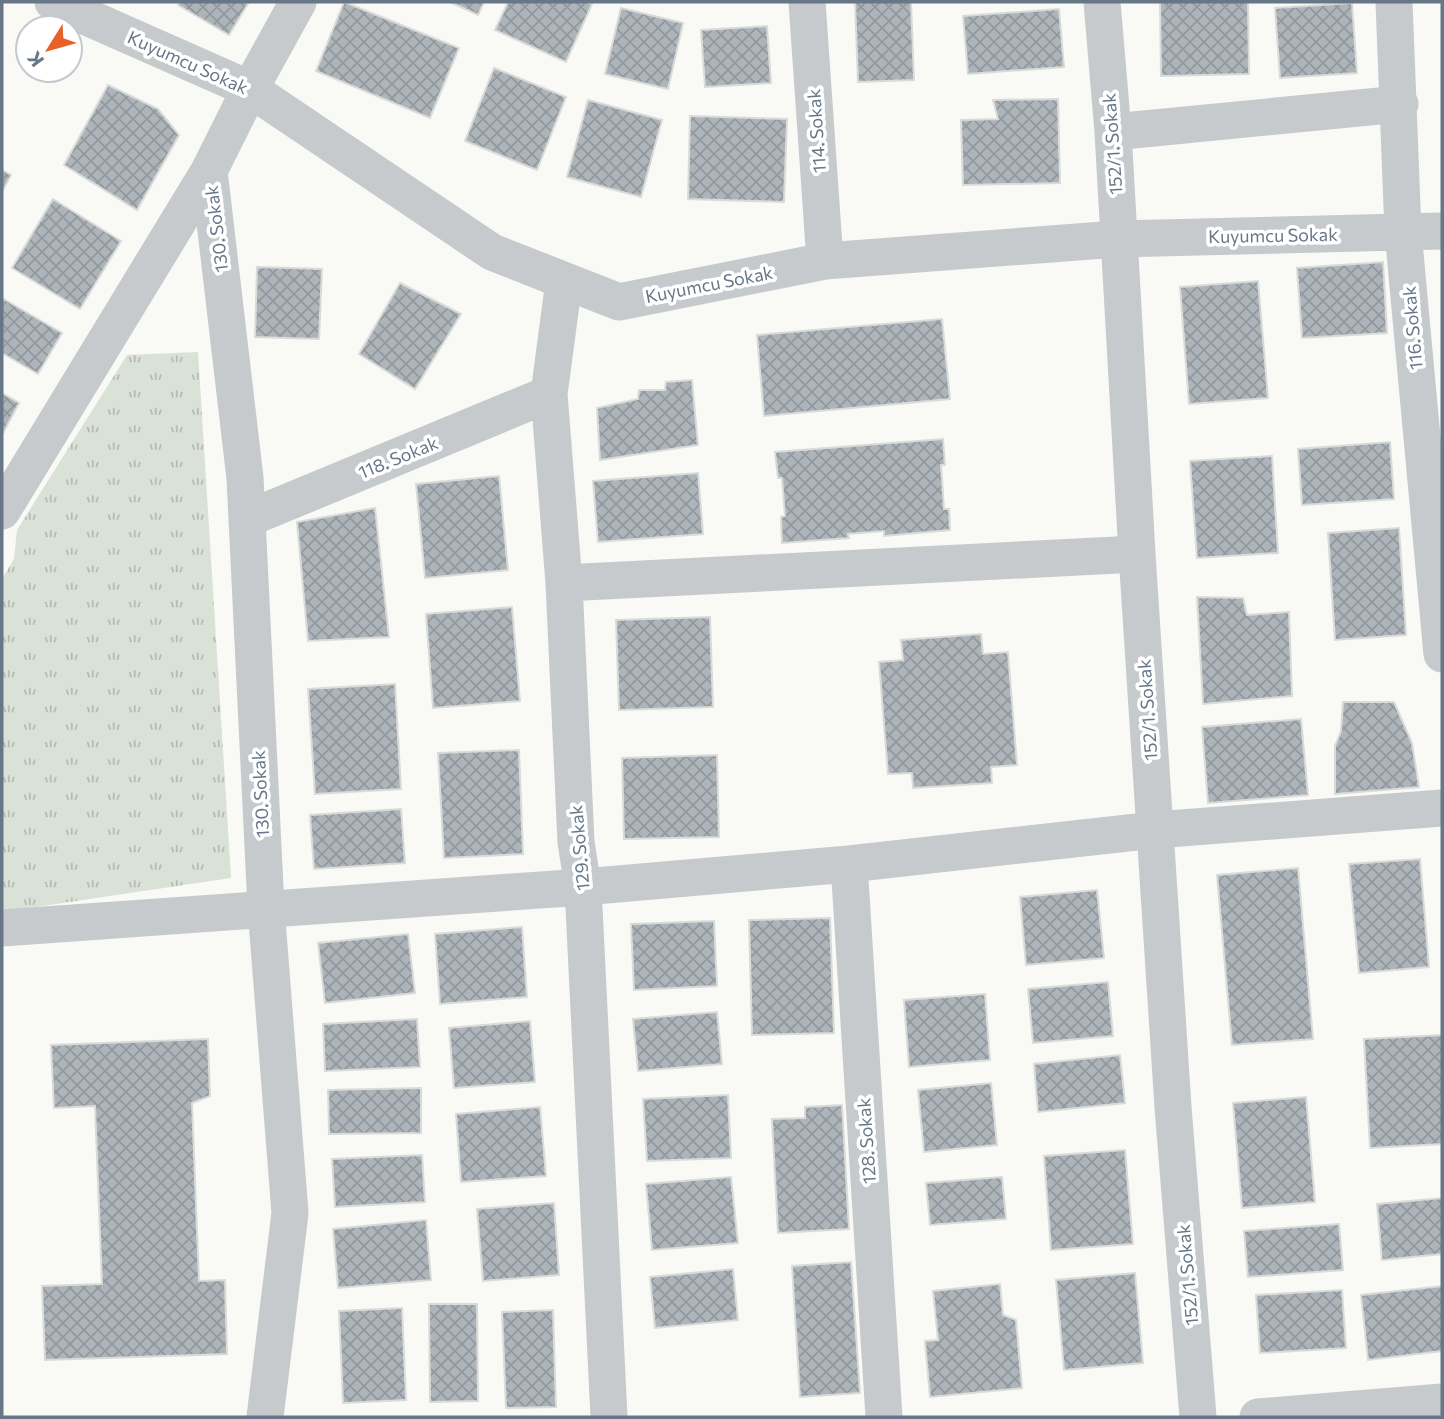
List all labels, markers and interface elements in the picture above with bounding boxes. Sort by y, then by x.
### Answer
north arrow [14,14,84,84]
street label: Kuyumcu Sokak [124,26,252,99]
text: K [22,47,48,72]
street label: 114. Sokak [802,88,830,174]
street label: 152/1. Sokak [1097,92,1127,195]
street label: 130. Sokak [200,184,232,274]
street label: Kuyumcu Sokak [1208,223,1338,247]
street label: Kuyumcu Sokak [643,261,775,307]
street label: 116. Sokak [1397,285,1427,371]
street label: 118. Sokak [355,431,441,483]
street label: 152/1. Sokak [1132,658,1162,761]
street label: 130. Sokak [247,750,273,838]
street label: 129. Sokak [564,804,594,892]
street label: 128. Sokak [852,1097,880,1185]
street label: 152/1. Sokak [1172,1223,1202,1327]

